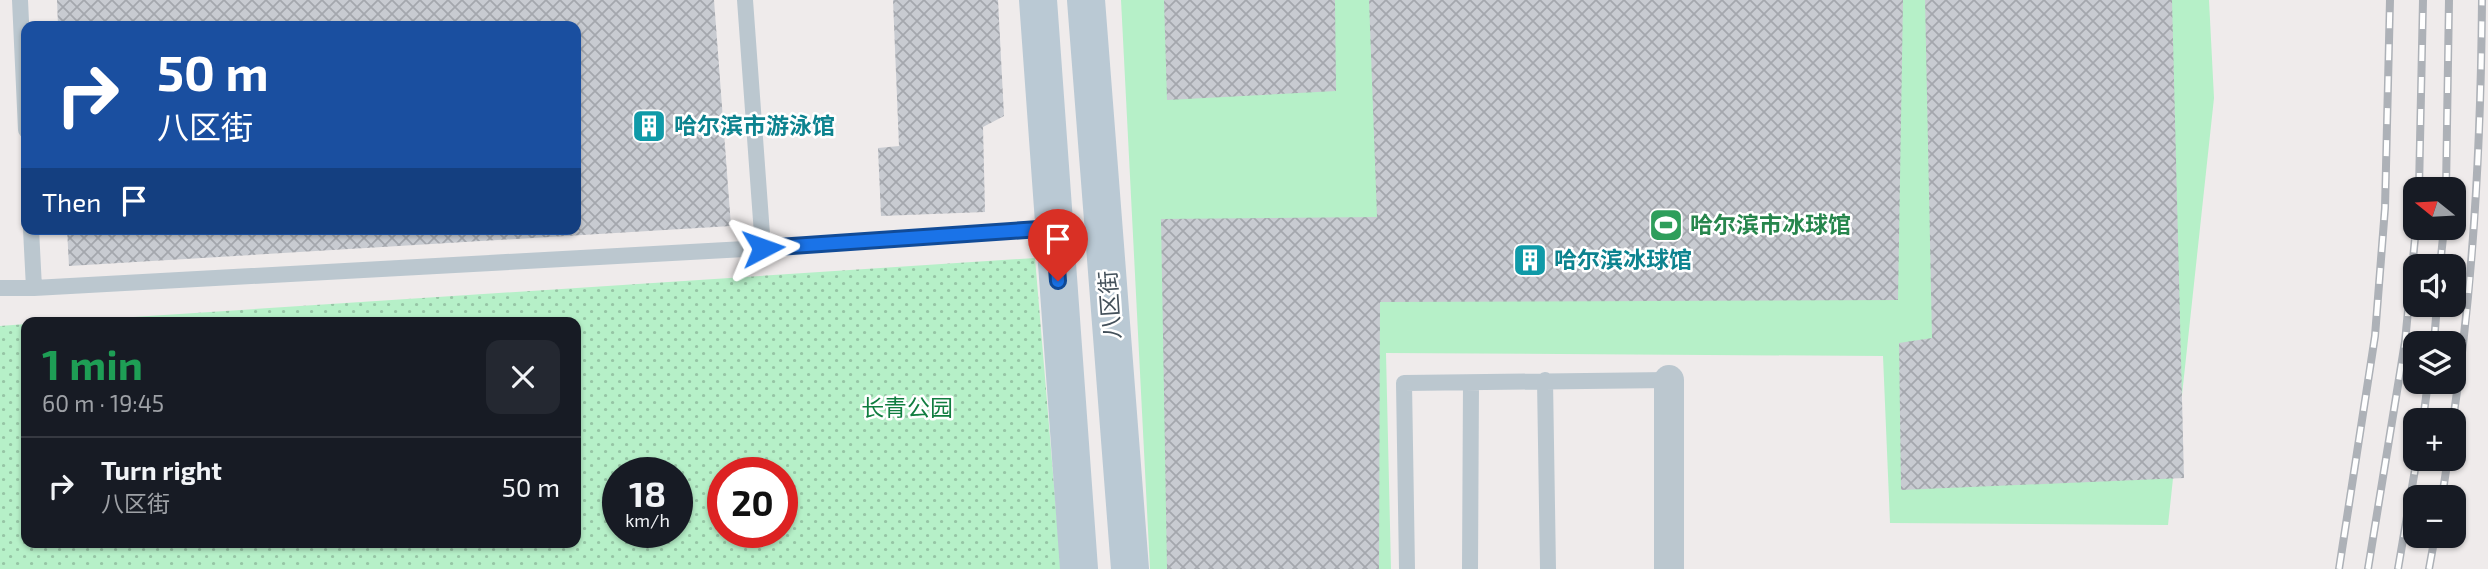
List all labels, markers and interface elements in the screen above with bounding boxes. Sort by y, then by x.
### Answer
text: 50 m [157,42,269,101]
icon: right [42,49,133,140]
text: 八区街 [157,107,253,145]
building icon: 哈尔滨市游泳馆 [630,107,668,145]
place label: 哈尔滨市游泳馆 [674,111,835,139]
north arrow [2403,177,2466,240]
map controls [2403,177,2466,548]
icon: arrive [115,182,153,220]
text: Then [42,186,101,217]
sports icon: 哈尔滨市冰球馆 [1647,206,1685,244]
pin [1028,209,1088,281]
place label: 哈尔滨市冰球馆 [1690,210,1851,238]
position arrow [726,211,800,285]
icon: arrive [1039,220,1077,258]
building icon: 哈尔滨冰球馆 [1511,241,1549,279]
place label: 哈尔滨冰球馆 [1554,245,1692,273]
button: sound [2403,254,2466,317]
street label: 八区街 [1093,270,1125,340]
button: layers [2403,331,2466,394]
text: 1 min [42,338,143,388]
button: close [486,340,560,414]
text: 60 m · 19:45 [42,389,164,417]
park label: 长青公园 [861,393,953,421]
button: + [2403,408,2466,471]
text: Turn right [101,454,222,485]
speed limit sign: 20 [707,457,798,548]
icon: right [42,467,80,505]
text: 50 m [502,471,560,502]
text: 18 [629,472,666,514]
button: − [2403,485,2466,548]
text: 八区街 [101,489,170,517]
text: km/h [625,509,670,531]

